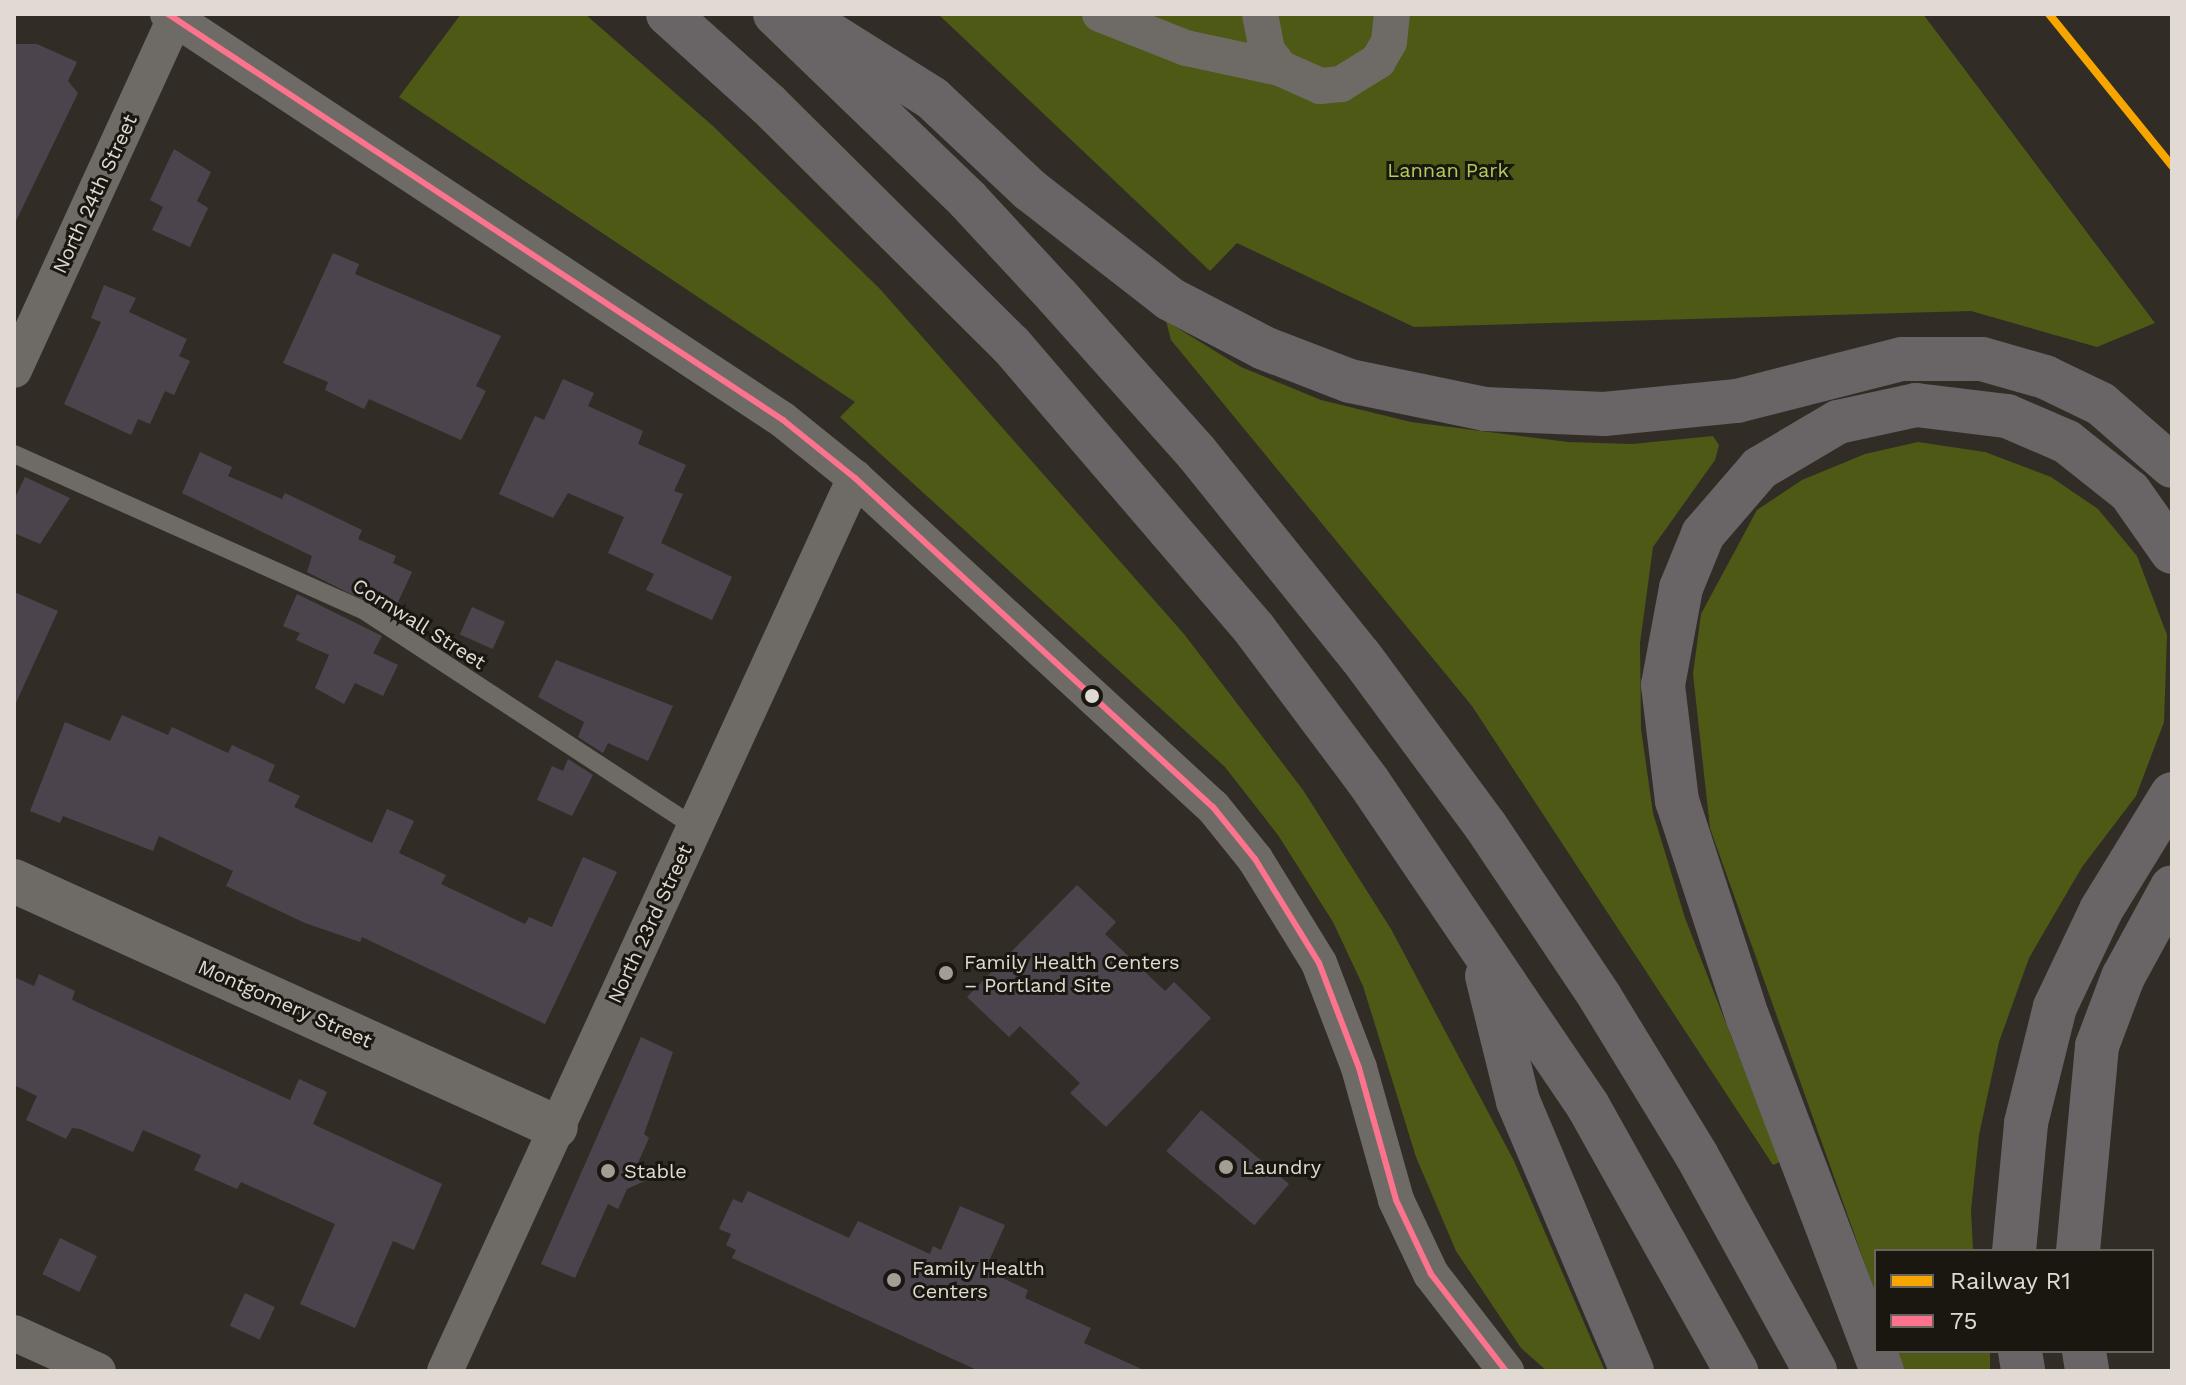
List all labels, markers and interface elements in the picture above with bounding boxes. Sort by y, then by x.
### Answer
street label: North 24th Street [48,111,142,277]
park label: Lannan Park [1387,158,1509,182]
street label: Cornwall Street [348,573,490,675]
unlabelled marker [1084,688,1100,704]
street label: North 23rd Street [603,841,697,1007]
place label: Family Health Centers – Portland Site [964,950,1180,997]
street label: Montgomery Street [194,955,376,1053]
marker: Family Health Centers – Portland Site [935,962,957,984]
place label: Laundry [1242,1155,1321,1179]
marker: Laundry [1217,1158,1235,1176]
place label: Stable [624,1159,687,1183]
marker: Stable [599,1162,617,1180]
legend [1874,1249,2154,1353]
place label: Family Health Centers [912,1256,1045,1303]
text: Railway R1 [1950,1267,2071,1295]
marker: Family Health Centers [883,1269,905,1291]
text: 75 [1950,1307,1977,1335]

